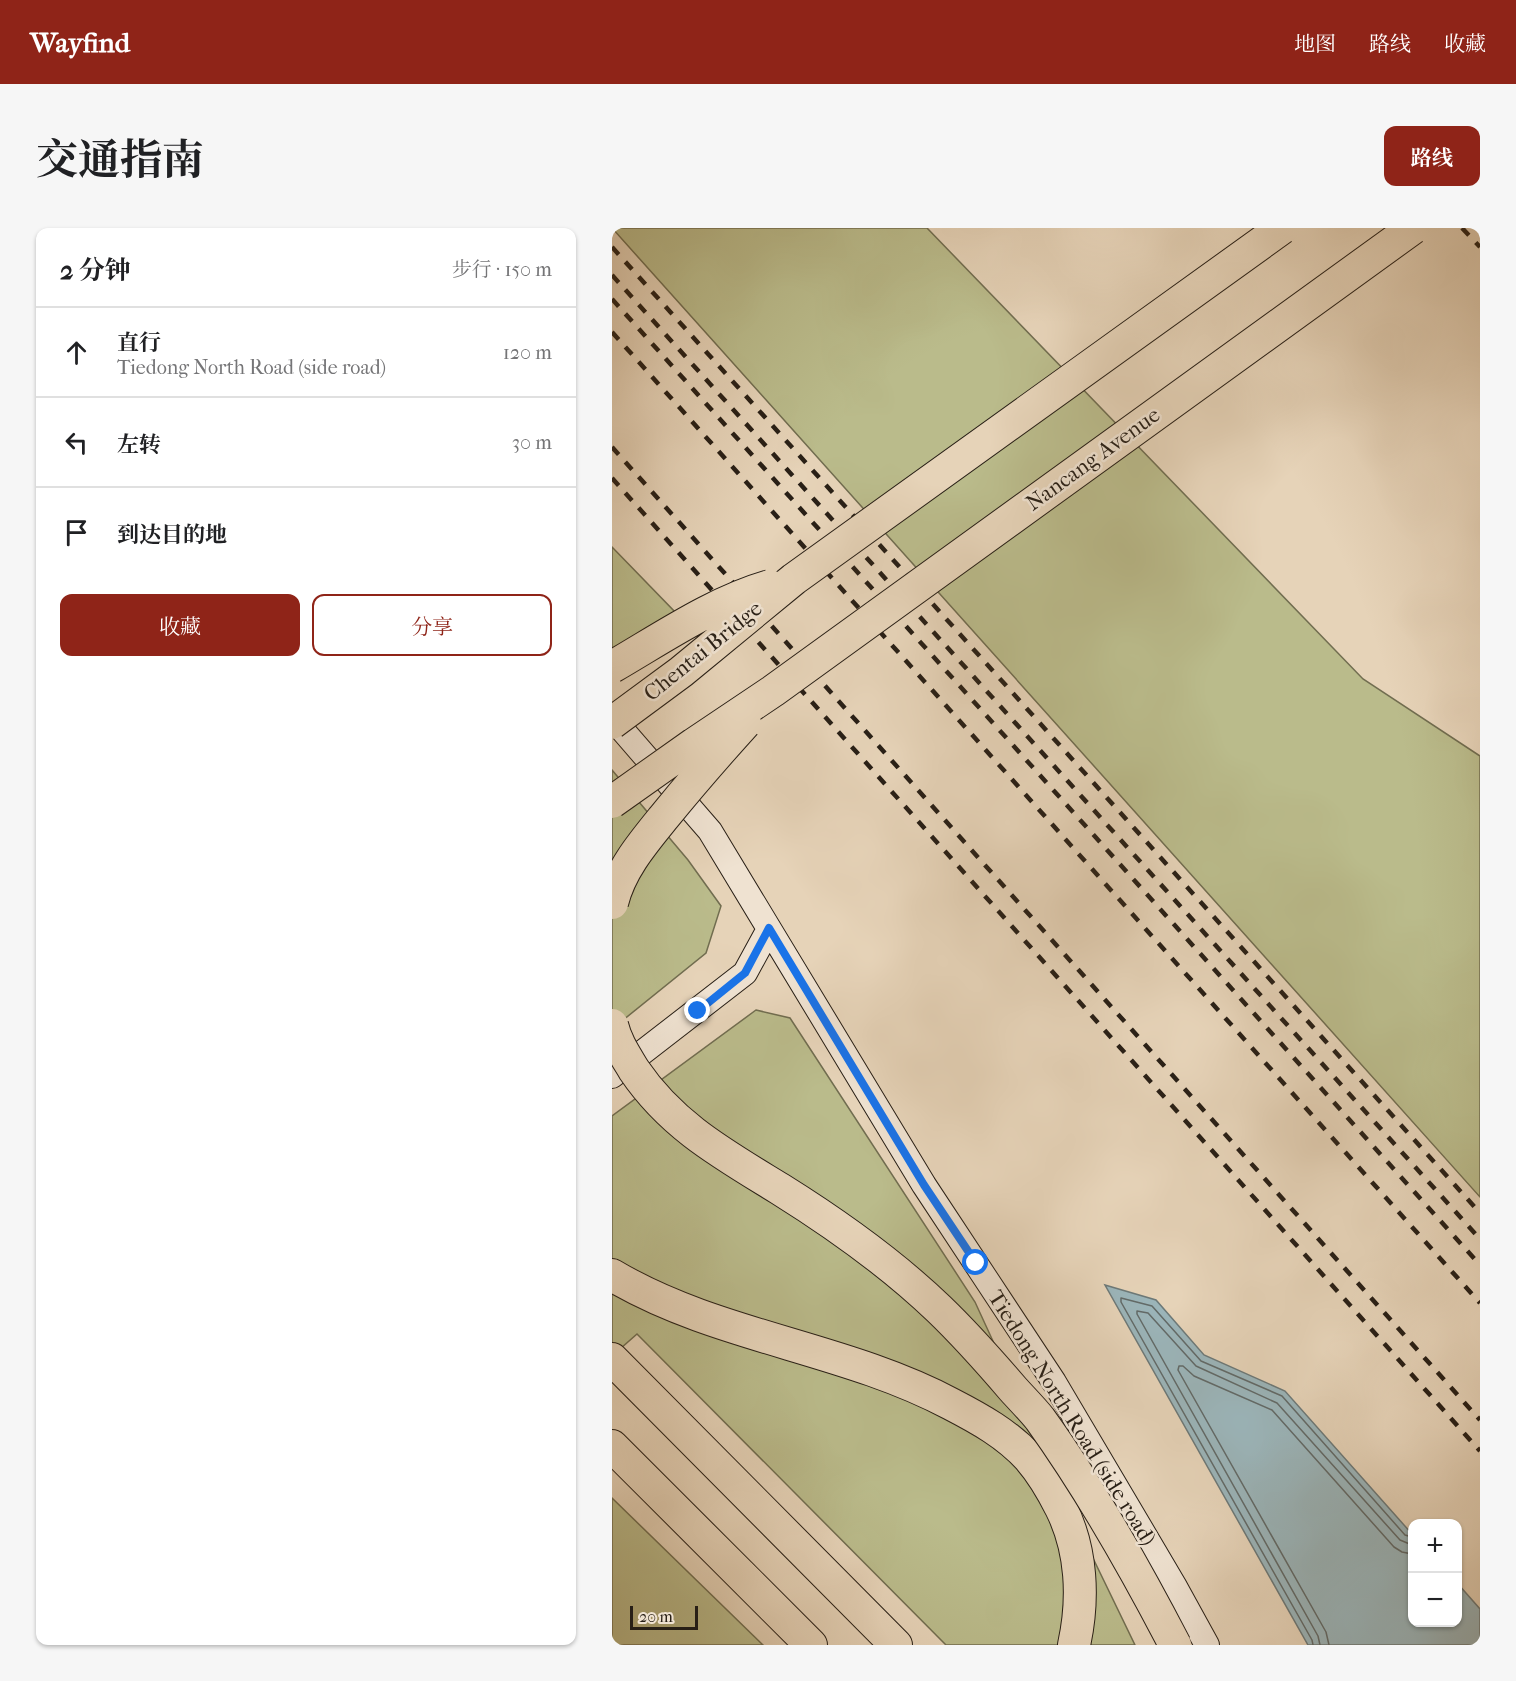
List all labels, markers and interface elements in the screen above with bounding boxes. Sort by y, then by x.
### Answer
text: Wayfind [30,26,130,59]
text: 地图 [1294,32,1336,56]
text: 路线 [1369,32,1411,56]
text: 收藏 [1444,32,1486,56]
button: 路线 [1384,126,1480,186]
text: 交通指南 [36,136,204,185]
text: 2 分钟 [60,255,131,286]
text: 步行 · 150 m [452,258,552,281]
text: 直行 [117,330,161,356]
icon: ahead [60,336,93,369]
text: 120 m [503,341,552,364]
text: Tiedong North Road (side road) [117,356,386,379]
street label: Nancang Avenue [1021,402,1165,516]
icon: left [60,426,93,459]
text: 30 m [512,431,552,454]
text: 左转 [117,432,161,458]
icon: arrive [60,516,93,549]
text: 到达目的地 [117,522,227,548]
button: 收藏 [60,594,300,656]
button: 分享 [312,594,552,656]
street label: Chentai Bridge [639,595,767,707]
route end [684,997,710,1023]
route start [962,1249,988,1275]
street label: Tiedong North Road (side road) [983,1286,1161,1550]
map controls [1408,1519,1462,1627]
button: + [1408,1519,1462,1573]
button: − [1408,1573,1462,1627]
scale bar [630,1603,698,1630]
text: 20 m [639,1607,673,1626]

